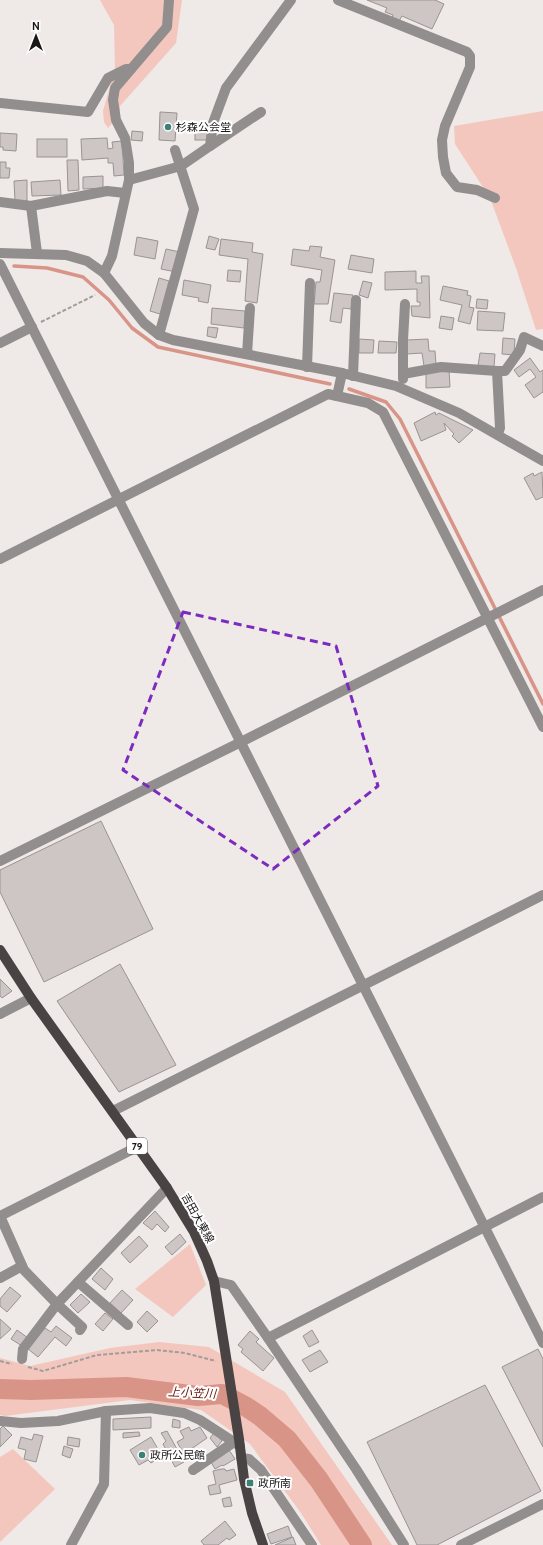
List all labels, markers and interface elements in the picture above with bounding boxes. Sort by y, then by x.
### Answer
north arrow [16,16,56,56]
text: N [32,19,40,33]
place label: 杉森公会堂 [176,120,231,134]
marker: 杉森公会堂 [163,122,173,132]
road number: 79 [127,1138,147,1154]
street label: 吉田大東線 [179,1191,217,1245]
water label: 上小笠川 [168,1384,218,1401]
place label: 政所公民館 [150,1448,205,1462]
marker: 政所公民館 [137,1450,147,1460]
place label: 政所南 [258,1476,291,1490]
marker: 政所南 [245,1478,255,1488]

